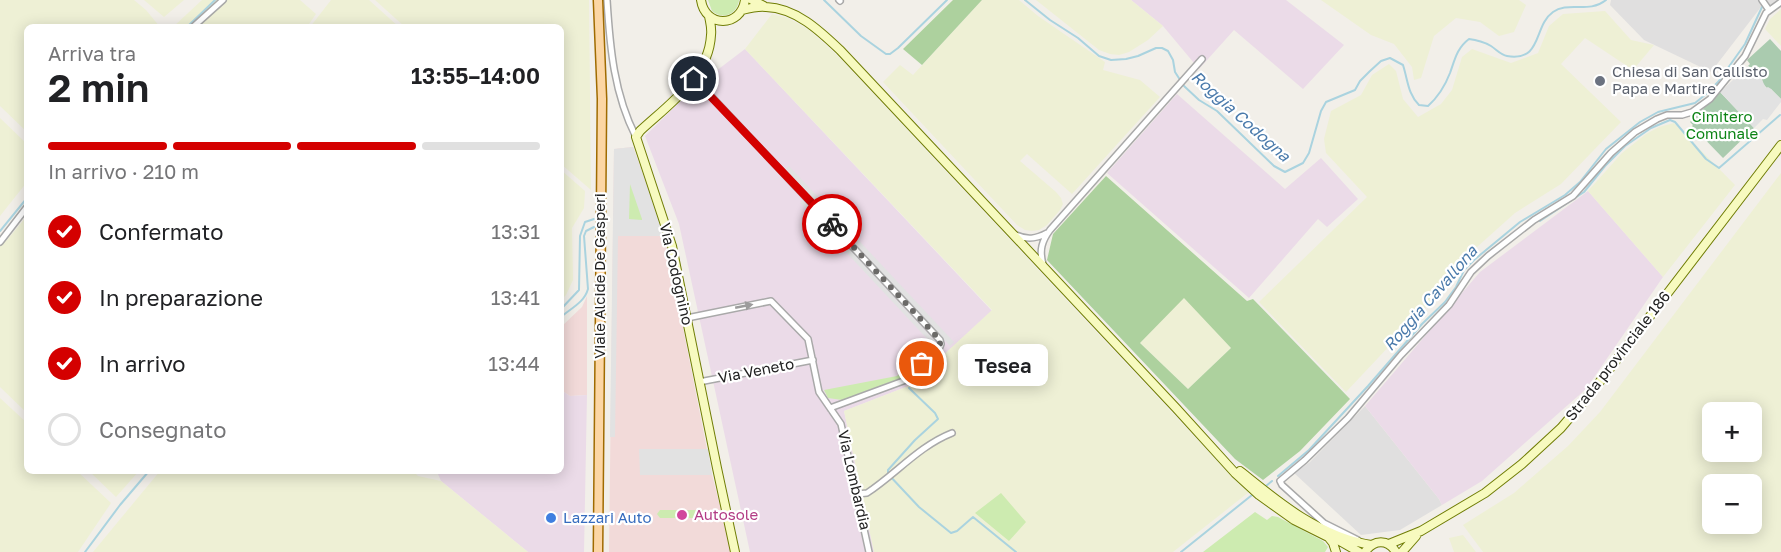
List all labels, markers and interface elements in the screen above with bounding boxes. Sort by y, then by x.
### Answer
text: Arriva tra [48,41,136,65]
pin [668,53,719,104]
text: 13:55–14:00 [411,62,540,89]
icon: home [677,62,710,95]
place label: Chiesa di San Callisto Papa e Martire [1612,62,1768,97]
text: 2 min [48,64,149,111]
water label: Roggia Codogna [1188,66,1295,166]
marker: Chiesa di San Callisto Papa e Martire [1593,74,1607,88]
park label: Cimitero Comunale [1686,107,1759,142]
text: In arrivo · 210 m [48,159,199,183]
street label: Viale Alcide De Gasperi [590,193,608,359]
courier [802,194,862,254]
icon: bike [816,208,849,241]
icon: check [48,215,81,248]
text: Confermato [99,218,224,245]
text: 13:31 [491,219,540,243]
street label: Via Codognino [656,221,697,327]
water label: Roggia Cavallona [1379,241,1482,355]
icon: check [48,281,81,314]
text: In preparazione [99,284,263,311]
text: 13:41 [491,285,540,309]
street label: Strada provinciale 186 [1561,287,1673,424]
one-way arrow [735,301,754,310]
pin [896,338,947,389]
callout: Tesea [958,343,1048,385]
icon: check [48,347,81,380]
icon: bag [905,347,938,380]
text: In arrivo [99,350,186,377]
text: 13:44 [488,351,540,375]
text: Tesea [975,353,1031,377]
street label: Via Veneto [716,354,795,386]
map controls [1702,402,1762,534]
button: + [1702,402,1762,462]
text: Consegnato [99,416,226,443]
street label: Via Lombardia [835,428,875,532]
button: − [1702,474,1762,534]
place label: Autosole [694,505,758,523]
place label: Lazzari Auto [563,508,652,526]
marker: Autosole [675,508,689,522]
marker: Lazzari Auto [544,511,558,525]

